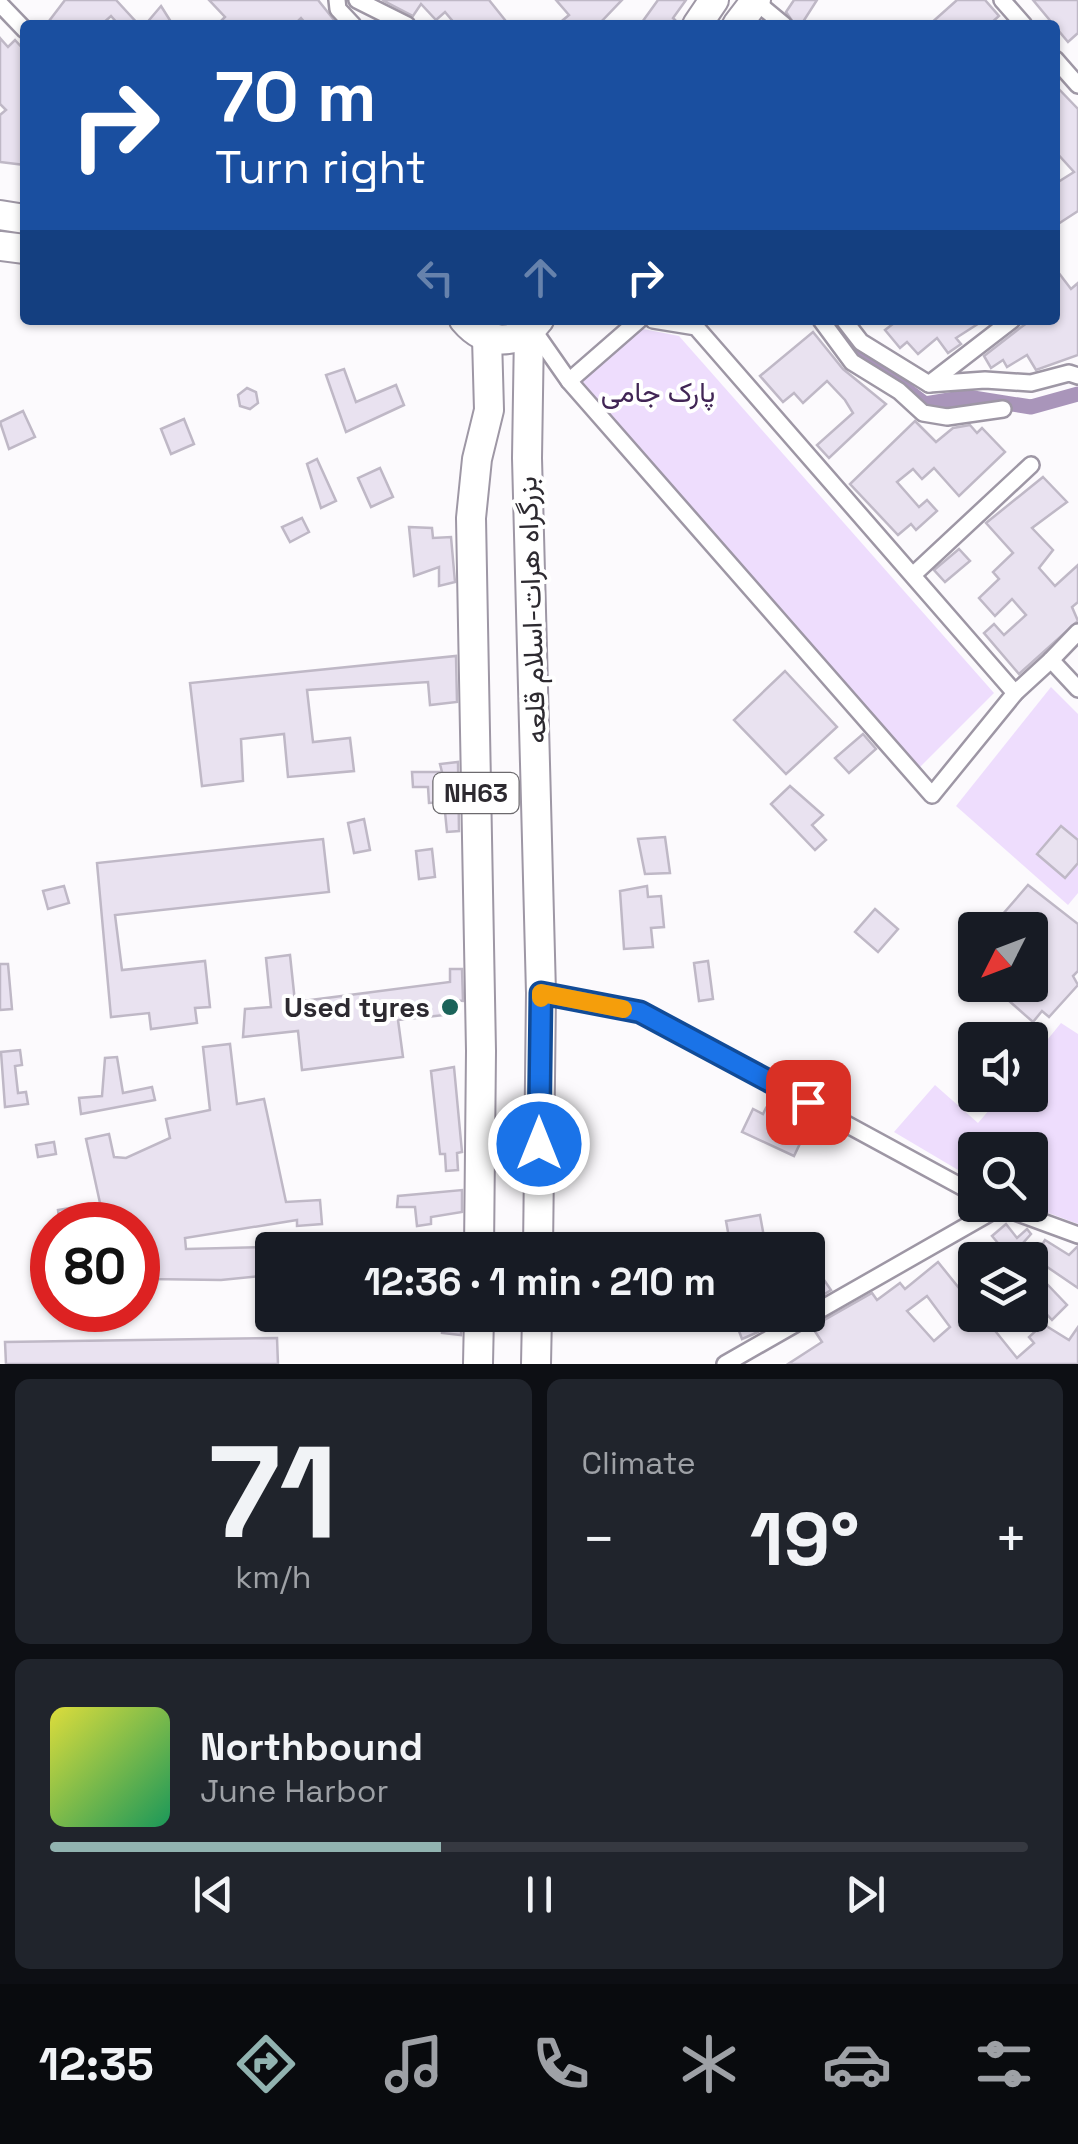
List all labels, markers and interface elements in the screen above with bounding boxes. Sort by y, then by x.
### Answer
text: 70 m [215,52,376,141]
icon: right [50,60,180,190]
text: Turn right [215,139,426,196]
icon: left [408,250,463,305]
icon: ahead [513,250,568,305]
icon: right [618,250,673,305]
park label: پارک جامی [601,374,715,411]
street label: بزرگراه هرات-اسلام قلعه [508,476,555,744]
road number: NH63 [434,773,518,813]
north arrow [958,912,1048,1002]
map controls [958,912,1048,1332]
place label: Used tyres [284,989,430,1025]
marker: Used tyres [439,996,461,1018]
button: sound [958,1022,1048,1112]
pin [766,1060,851,1145]
icon: arrive [781,1075,836,1130]
position arrow [487,1092,591,1196]
button: search [958,1132,1048,1222]
speed limit sign: 80 [30,1202,160,1332]
button: layers [958,1242,1048,1332]
text: 12:36 · 1 min · 210 m [364,1258,716,1306]
text: 71 [209,1409,338,1575]
text: Climate [582,1443,696,1483]
text: 19° [750,1491,860,1587]
text: − [582,1504,616,1574]
text: + [994,1504,1028,1574]
text: km/h [235,1557,311,1597]
text: Northbound [200,1723,423,1771]
text: June Harbor [200,1771,388,1811]
icon: previous [186,1867,241,1922]
icon: pause [512,1867,567,1922]
icon: next [838,1867,893,1922]
icon: directions [231,2029,301,2099]
icon: music [379,2029,449,2099]
icon: phone [526,2029,596,2099]
icon: climate [674,2029,744,2099]
icon: car [822,2029,892,2099]
icon: filters [969,2029,1039,2099]
text: 12:35 [39,2036,154,2093]

